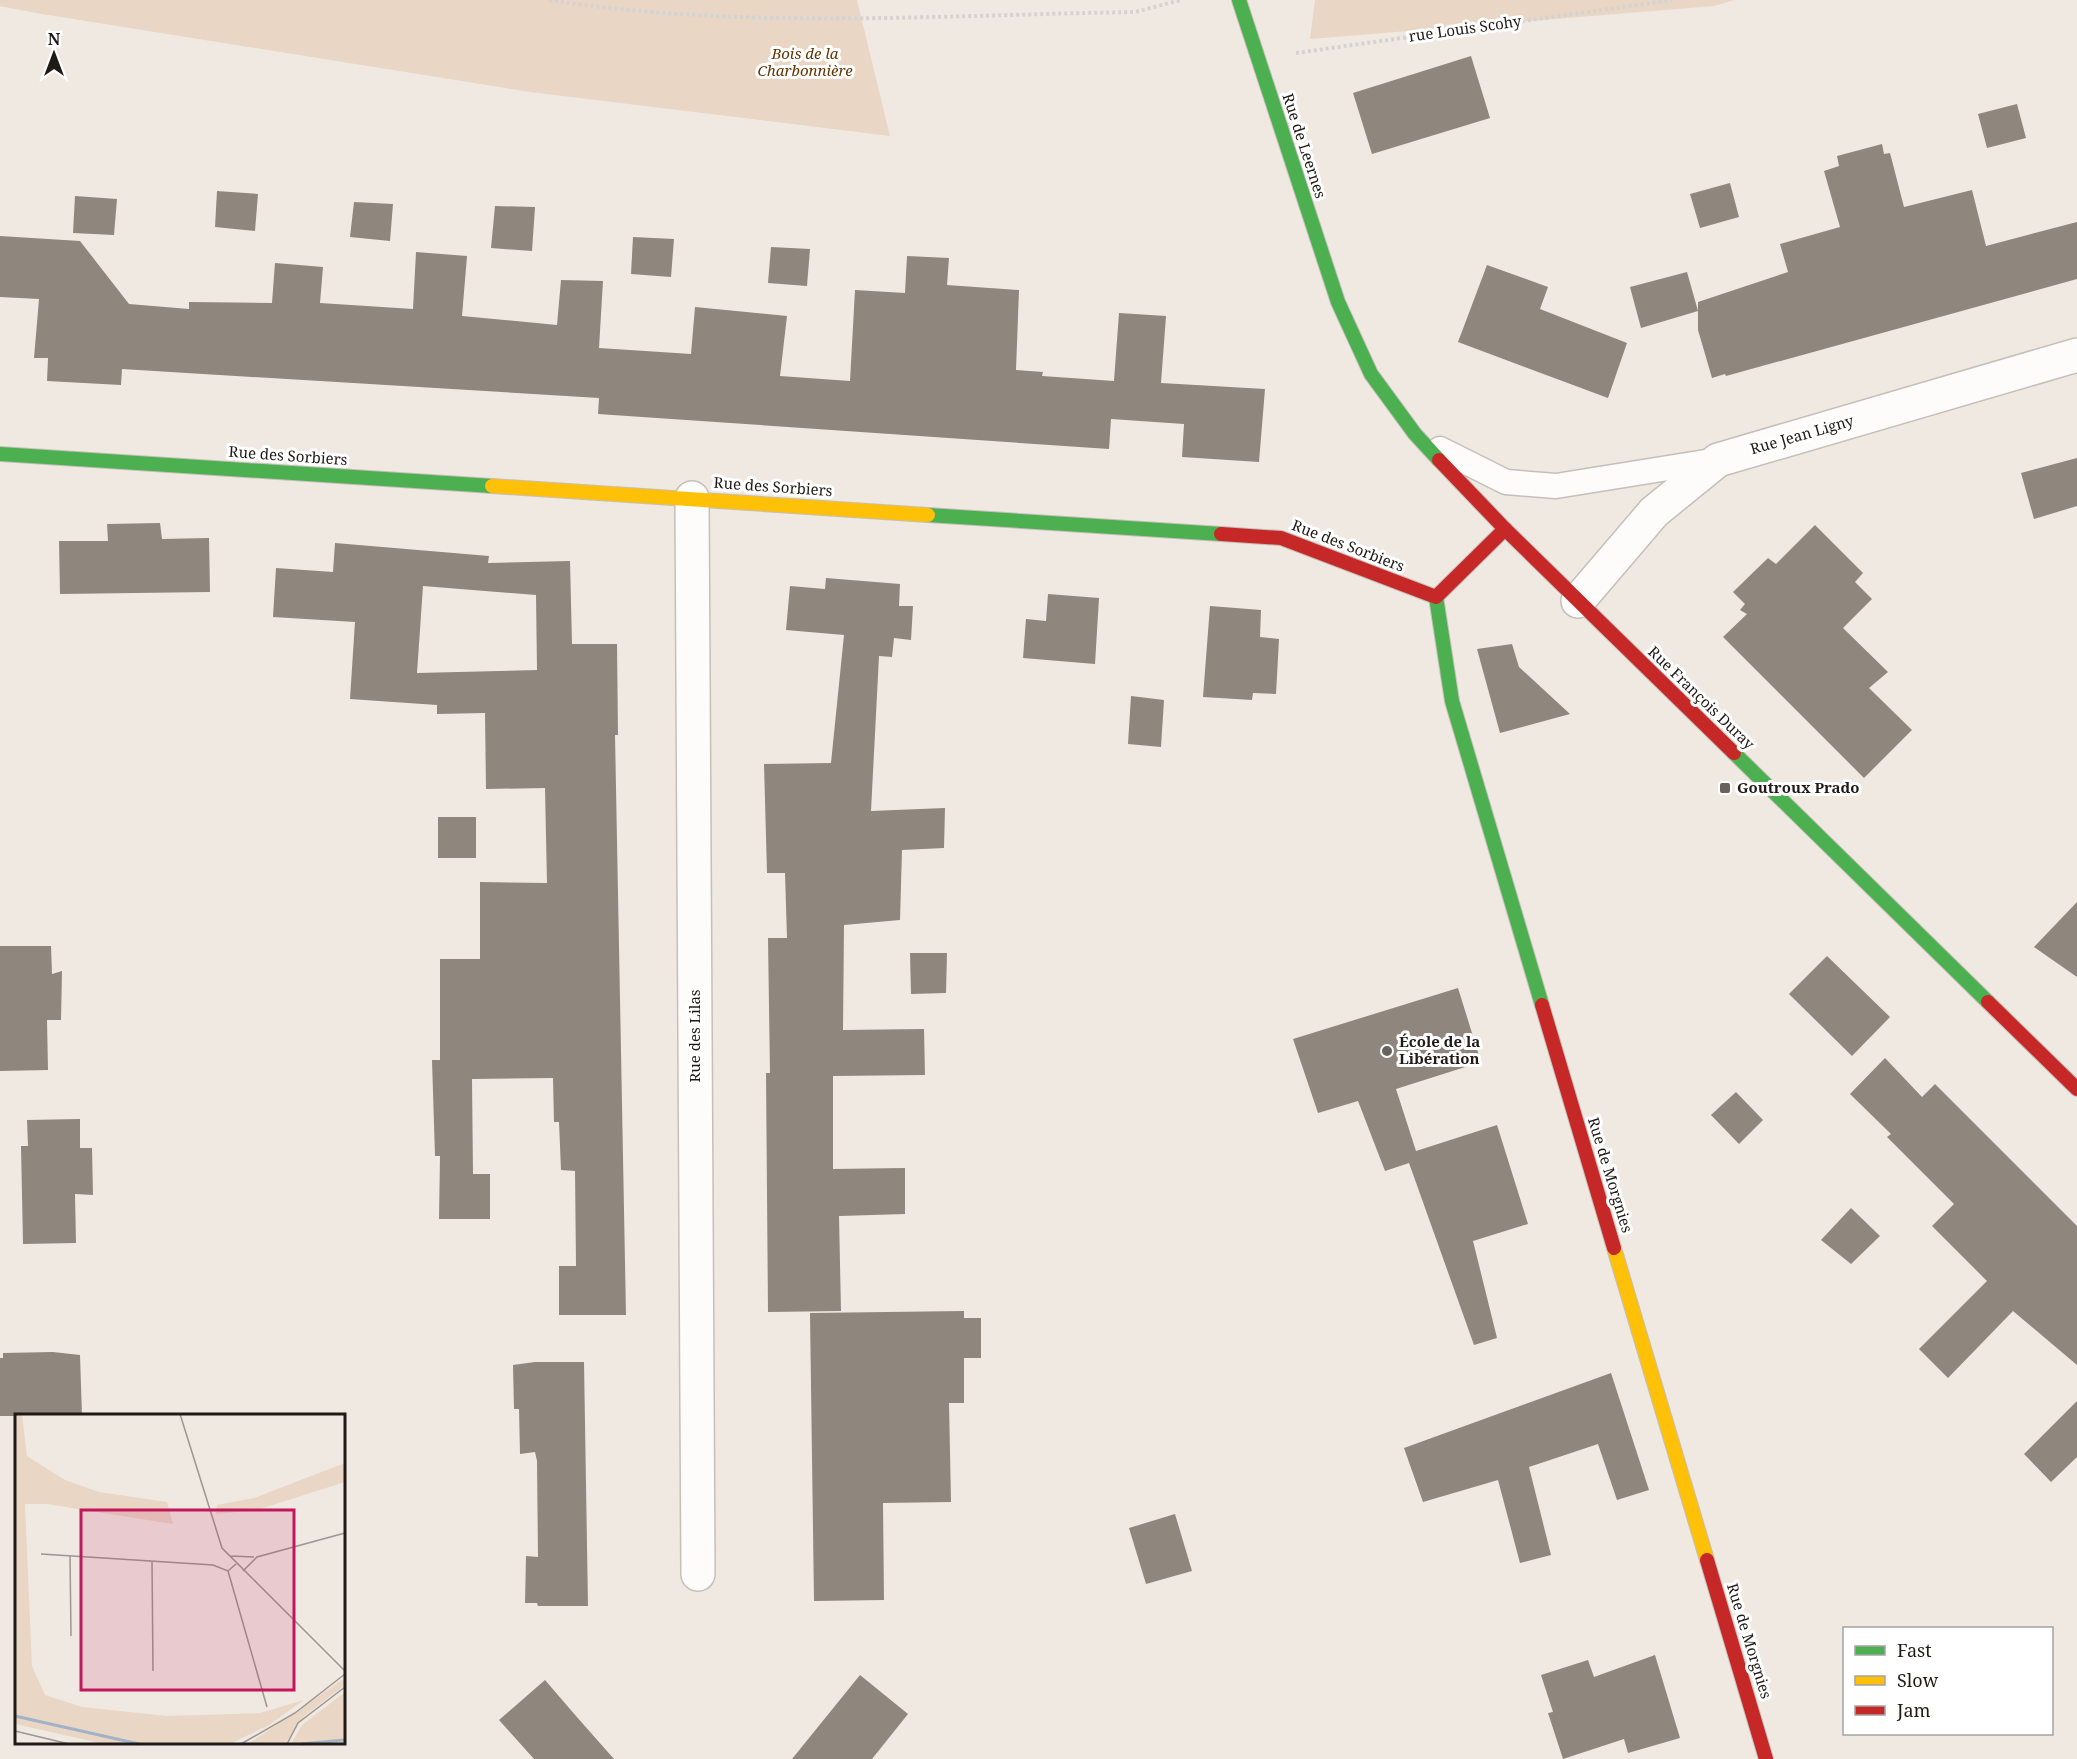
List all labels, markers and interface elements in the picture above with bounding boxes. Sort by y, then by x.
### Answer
street label: rue Louis Scohy [1407,10,1523,46]
north arrow [24,24,84,84]
text: N [48,28,61,50]
park label: Bois de la Charbonnière [757,43,853,80]
street label: Rue de Leernes [1279,91,1331,201]
street label: Rue Jean Ligny [1748,410,1856,458]
street label: Rue des Sorbiers [228,441,348,469]
street label: Rue des Sorbiers [713,472,833,500]
street label: Rue des Sorbiers [1289,514,1408,576]
street label: Rue François Duray [1644,641,1759,754]
place label: Goutroux Prado [1737,777,1860,797]
marker: Goutroux Prado [1718,781,1732,795]
street label: Rue des Lilas [684,989,704,1083]
place label: École de la Libération [1399,1031,1480,1068]
marker: École de la Libération [1380,1044,1394,1058]
street label: Rue de Morgnies [1584,1115,1638,1235]
inset map [15,1414,345,1744]
street label: Rue de Morgnies [1723,1581,1777,1701]
legend [1843,1627,2053,1735]
text: Fast [1897,1638,1932,1662]
text: Slow [1897,1668,1939,1692]
text: Jam [1896,1698,1931,1722]

